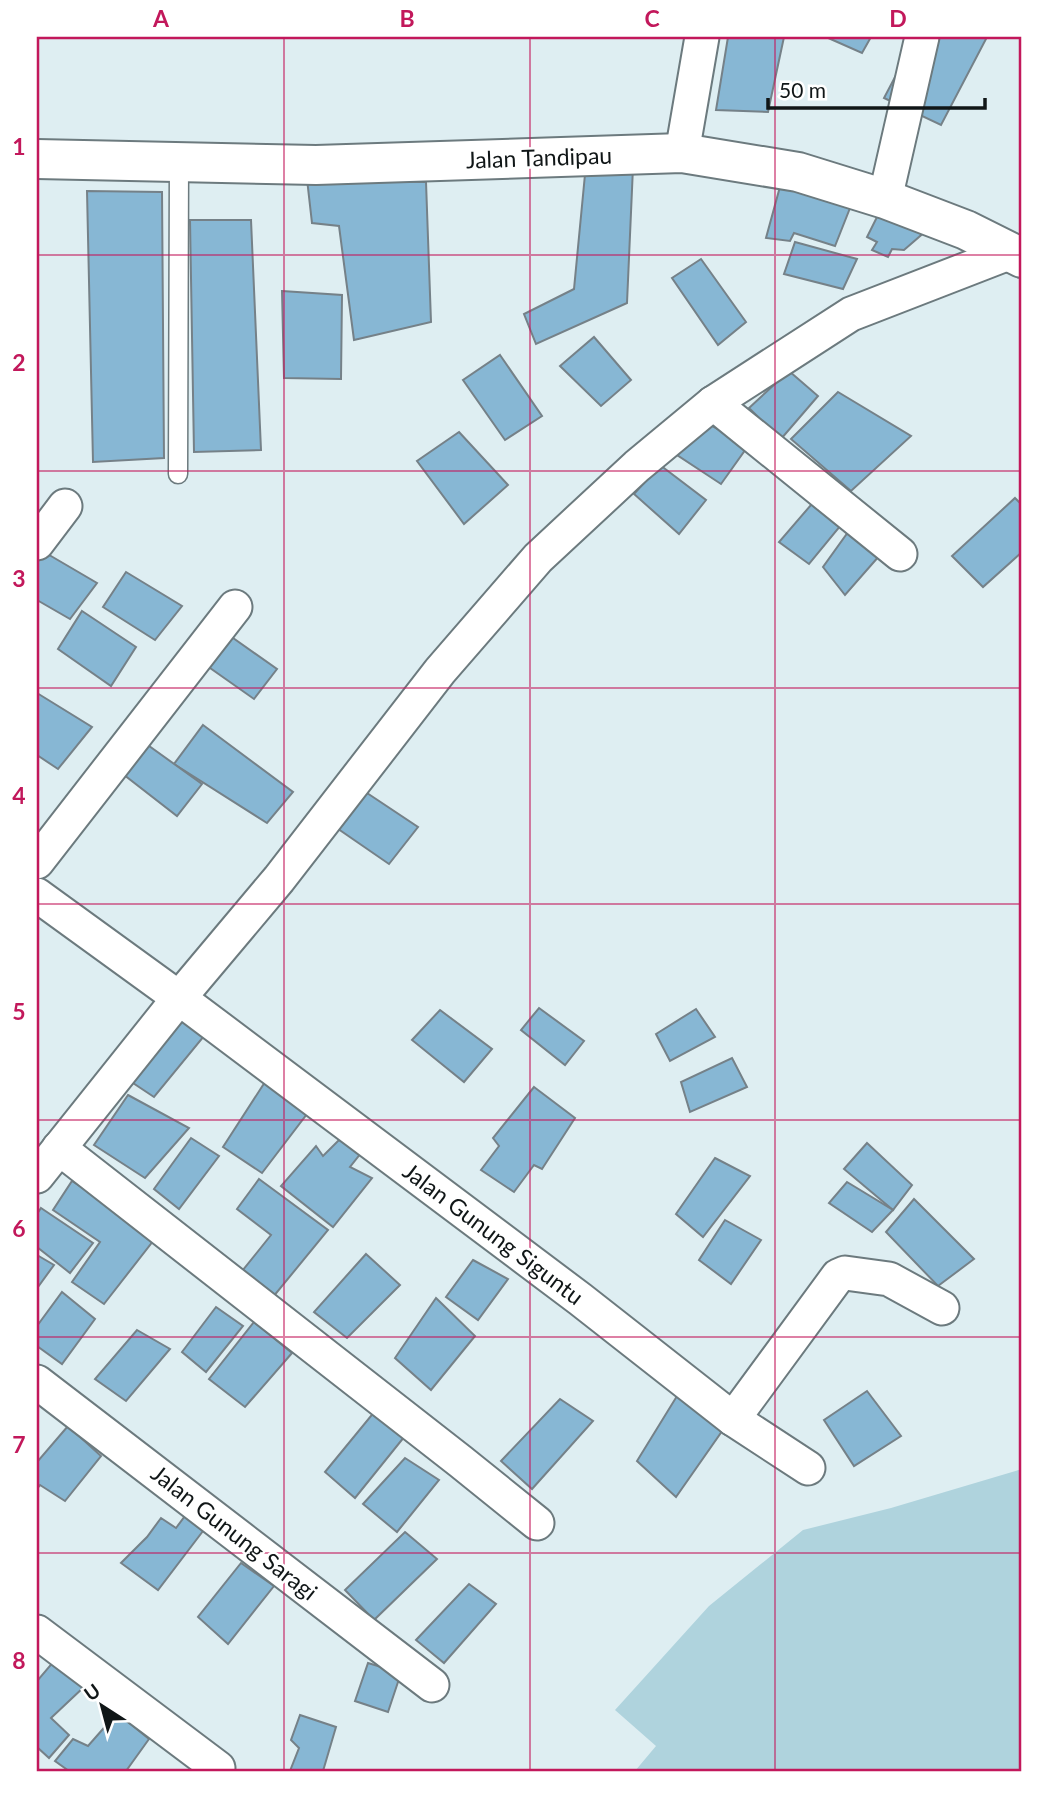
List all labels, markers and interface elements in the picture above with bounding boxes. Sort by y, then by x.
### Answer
text: A [152,4,170,32]
text: B [399,4,415,32]
text: C [644,4,660,32]
text: D [889,4,907,32]
scale bar [768,66,986,110]
text: 50 m [779,77,826,102]
text: 1 [12,132,26,160]
street label: Jalan Tandipau [465,140,613,174]
text: 2 [12,348,26,376]
text: 3 [12,564,26,592]
text: 4 [12,781,26,809]
text: 5 [12,997,26,1025]
street label: Jalan Gunung Siguntu [398,1156,589,1310]
text: 6 [12,1214,26,1242]
text: 7 [12,1430,26,1458]
street label: Jalan Gunung Saragi [146,1459,323,1606]
text: 8 [12,1646,26,1674]
north arrow [66,1672,136,1742]
text: U [79,1678,104,1705]

